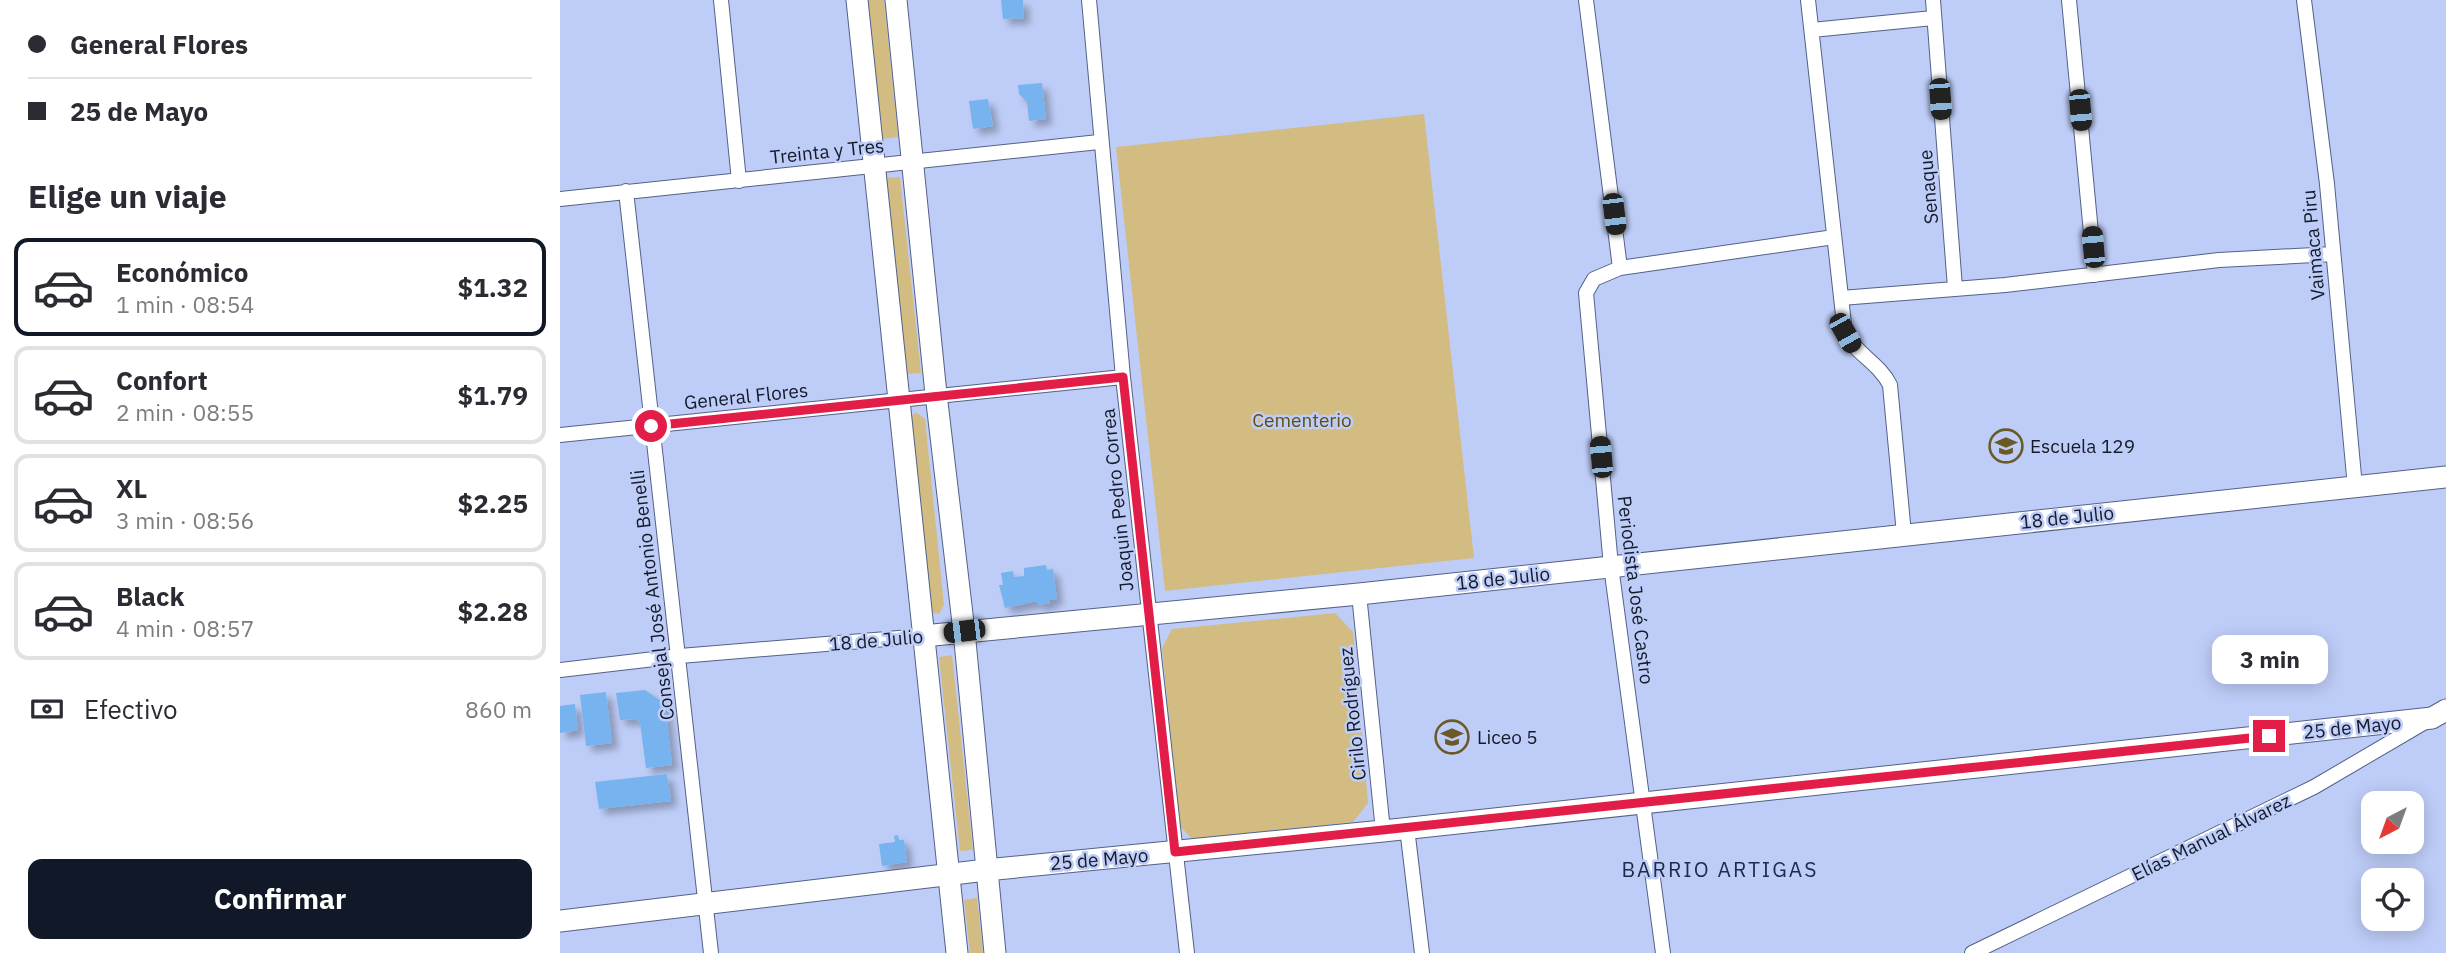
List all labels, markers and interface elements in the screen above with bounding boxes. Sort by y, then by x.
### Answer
text: General Flores [70,27,248,61]
car [1929,77,1952,121]
car [2068,88,2093,132]
text: 25 de Mayo [70,94,208,128]
street label: Treinta y Tres [769,133,885,169]
street label: Senaque [1913,149,1943,225]
text: Elige un viaje [28,175,227,217]
street label: Vaimaca Piru [2296,189,2330,301]
car [1602,192,1627,236]
car [2081,225,2106,269]
text: Económico [116,255,248,289]
icon: car [32,256,95,319]
text: $1.32 [458,270,528,304]
text: 1 min · 08:54 [116,289,254,319]
car [1826,310,1865,356]
text: Confort [116,363,208,397]
icon: car [32,364,95,427]
text: $1.79 [458,378,528,412]
street label: General Flores [683,378,809,414]
text: 2 min · 08:55 [116,397,254,427]
street label: Joaquin Pedro Correa [1095,407,1139,593]
park label: Cementerio [1252,408,1352,432]
route start [635,410,667,442]
school or university icon: Escuela 129 [1987,427,2025,465]
place label: Escuela 129 [2030,434,2135,458]
car [1589,435,1614,479]
street label: Consejal José Antonio Benelli [625,469,679,721]
text: XL [116,471,147,505]
icon: car [32,472,95,535]
text: $2.25 [458,486,528,520]
street label: Periodista José Castro [1613,494,1659,686]
street label: 18 de Julio [2019,500,2115,534]
text: 3 min · 08:56 [116,505,254,535]
street label: 18 de Julio [1455,561,1551,595]
text: Black [116,579,184,613]
icon: car [32,580,95,643]
text: $2.28 [458,594,528,628]
text: 4 min · 08:57 [116,613,254,643]
car [942,618,987,644]
street label: 18 de Julio [828,624,924,656]
callout: 3 min [2211,634,2327,684]
text: 3 min [2240,644,2300,674]
street label: Cirilo Rodríguez [1333,646,1371,782]
icon: cash [28,690,66,728]
text: Efectivo [84,692,178,726]
text: 860 m [465,694,532,724]
street label: 25 de Mayo [2302,710,2402,744]
school or university icon: Liceo 5 [1433,718,1471,756]
route end [2253,720,2285,752]
place label: Liceo 5 [1477,725,1538,749]
street label: Elías Manual Álvarez [2127,788,2295,886]
north arrow [2361,791,2424,854]
map controls [2361,791,2424,931]
street label: 25 de Mayo [1049,843,1149,875]
district label: BARRIO ARTIGAS [1622,855,1819,883]
button: Confirmar [28,859,532,939]
button: locate [2361,868,2424,931]

